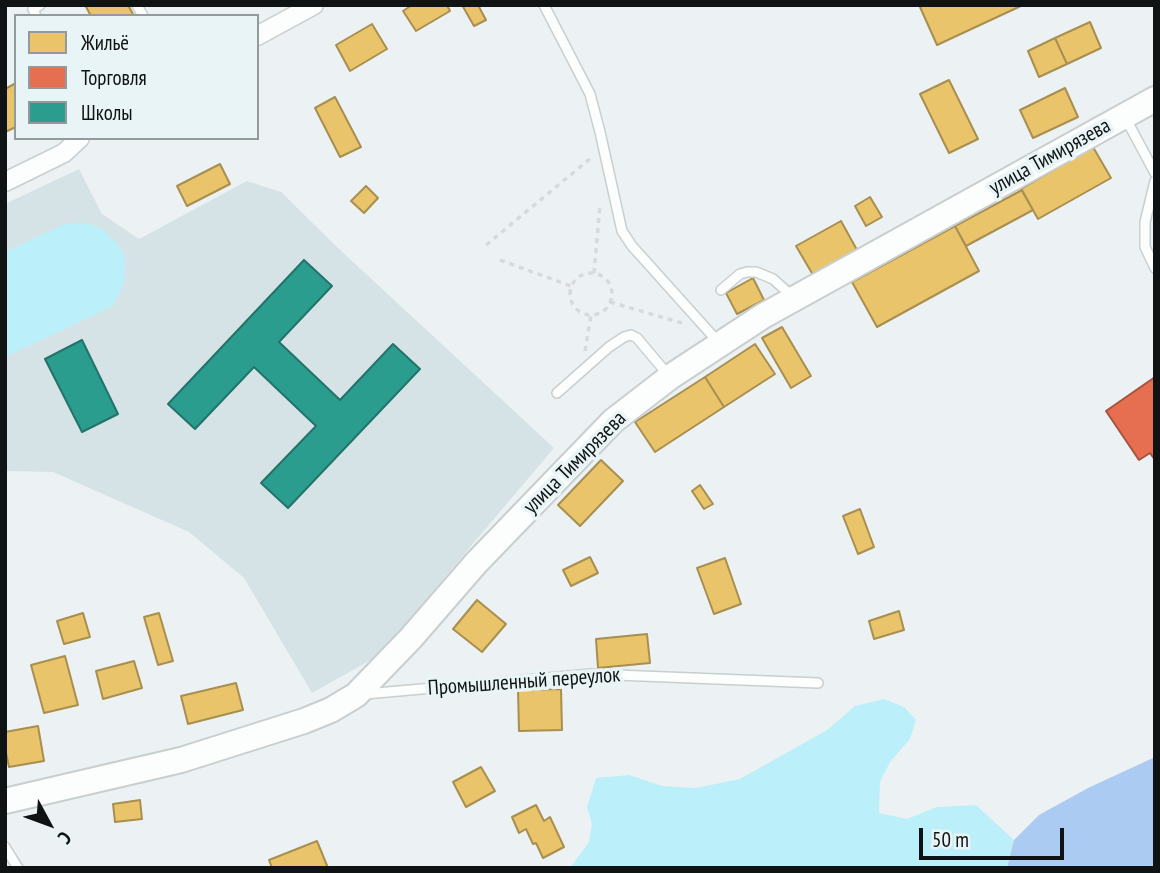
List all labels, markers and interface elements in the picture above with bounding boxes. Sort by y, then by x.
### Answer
legend [14,14,259,140]
text: Жильё [81,29,129,56]
text: Торговля [81,64,147,91]
text: Школы [81,99,133,126]
street label: улица Тимирязева [985,113,1115,201]
street label: улица Тимирязева [519,407,631,519]
street label: Промышленный переулок [427,663,621,701]
north arrow [14,789,84,859]
scale bar [922,814,1067,858]
text: 50 m [932,826,969,853]
text: С [53,827,77,849]

